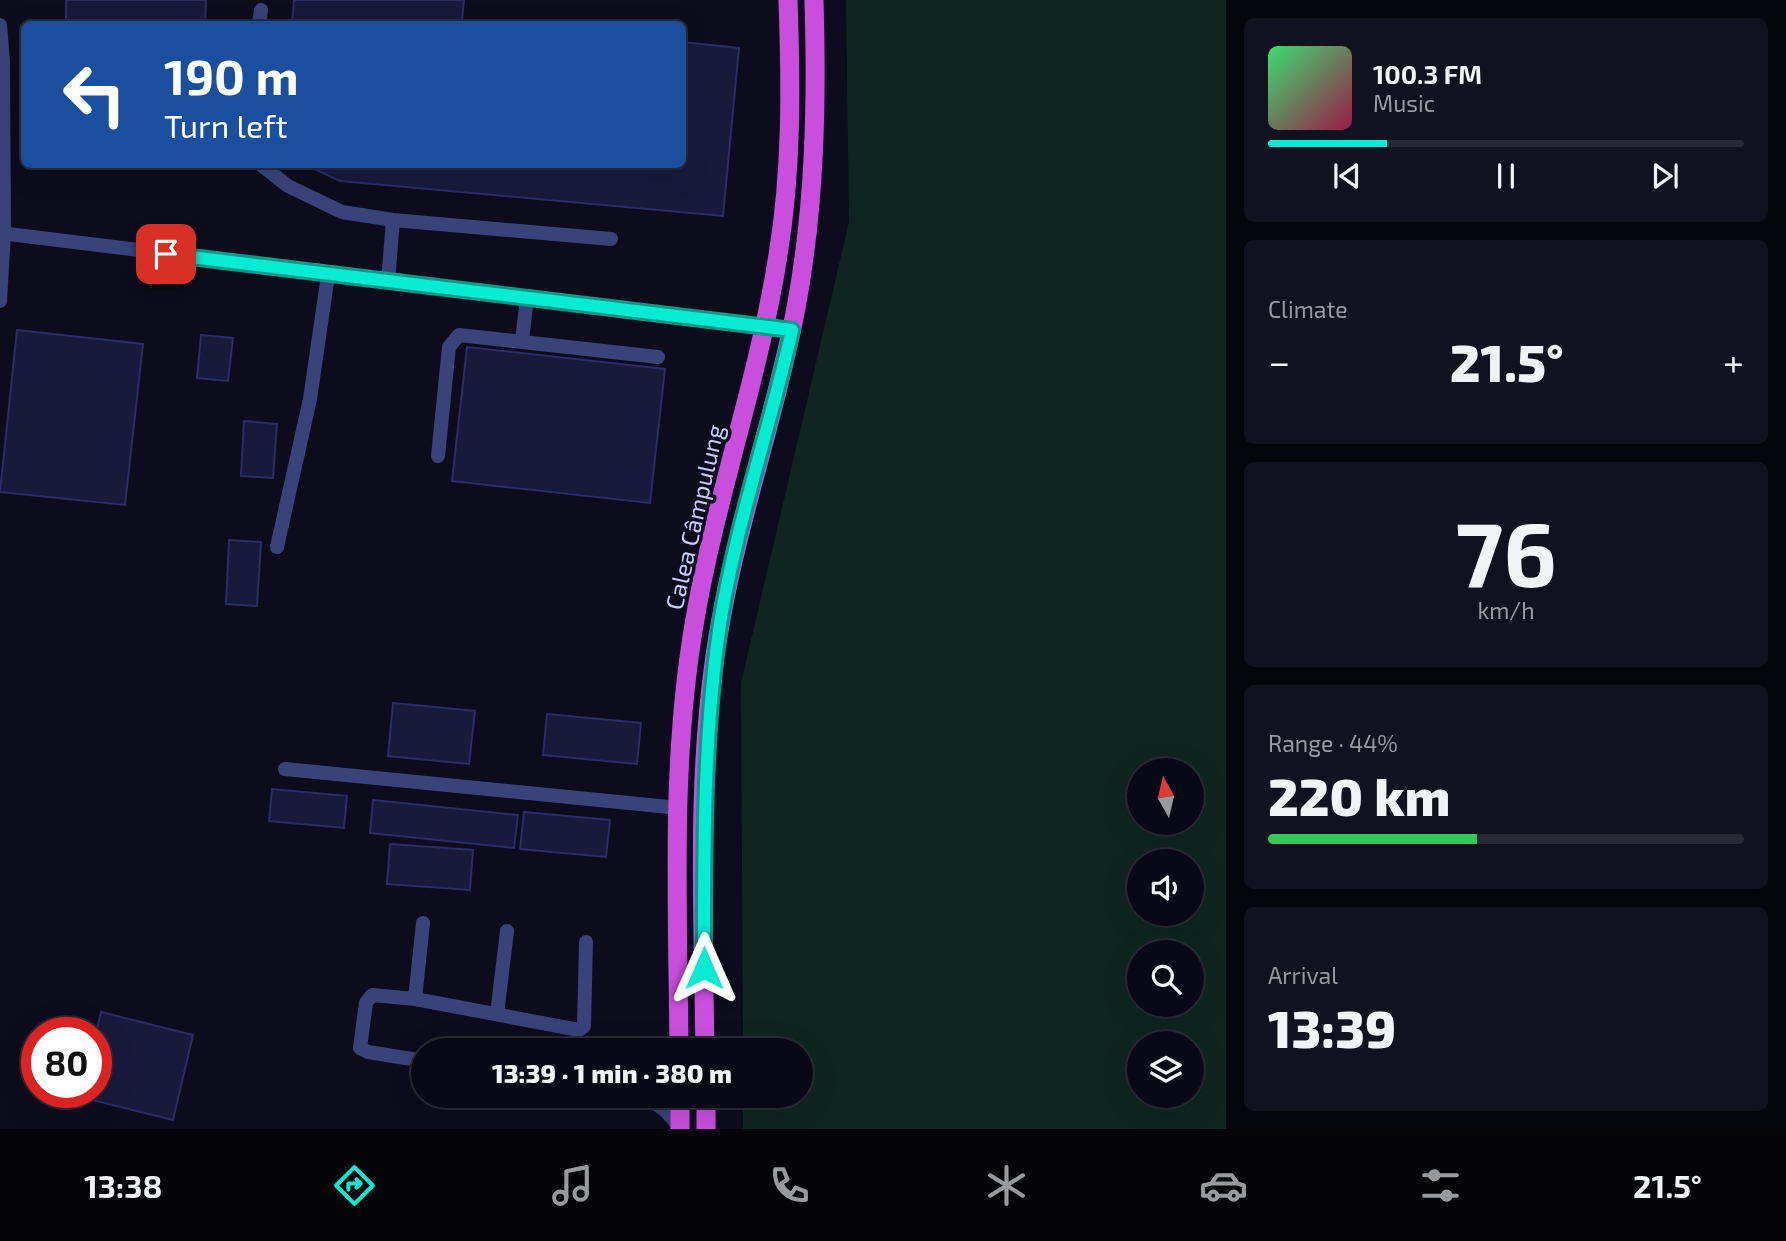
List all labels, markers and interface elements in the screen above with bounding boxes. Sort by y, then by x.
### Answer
text: 190 m [164,46,299,105]
icon: left [49,49,140,140]
text: 100.3 FM [1373,58,1482,89]
text: Music [1373,89,1435,117]
text: Turn left [164,106,288,144]
icon: previous [1328,157,1366,195]
icon: pause [1487,157,1525,195]
icon: next [1646,157,1684,195]
pin [136,224,196,284]
icon: arrive [147,235,185,273]
text: Climate [1268,295,1348,323]
text: 21.5° [1450,330,1564,392]
text: − [1268,338,1290,384]
text: + [1723,338,1744,384]
street label: Calea Câmpulung [659,422,729,612]
text: 76 [1455,496,1557,605]
text: km/h [1477,596,1535,624]
text: Range · 44% [1268,729,1398,757]
north arrow [1127,758,1204,835]
map controls [1127,758,1204,1108]
text: 220 km [1268,764,1451,826]
button: sound [1127,849,1204,926]
position arrow [667,931,741,1005]
button: search [1127,940,1204,1017]
text: Arrival [1268,961,1338,989]
text: 13:39 [1268,996,1396,1058]
speed limit sign: 80 [21,1017,112,1108]
button: layers [1127,1031,1204,1108]
text: 13:39 · 1 min · 380 m [492,1057,732,1088]
icon: directions [330,1161,379,1210]
icon: music [548,1161,597,1210]
icon: phone [765,1161,814,1210]
icon: climate [982,1161,1031,1210]
icon: car [1199,1161,1248,1210]
icon: filters [1416,1161,1465,1210]
text: 13:38 [84,1166,162,1204]
text: 21.5° [1633,1166,1702,1204]

